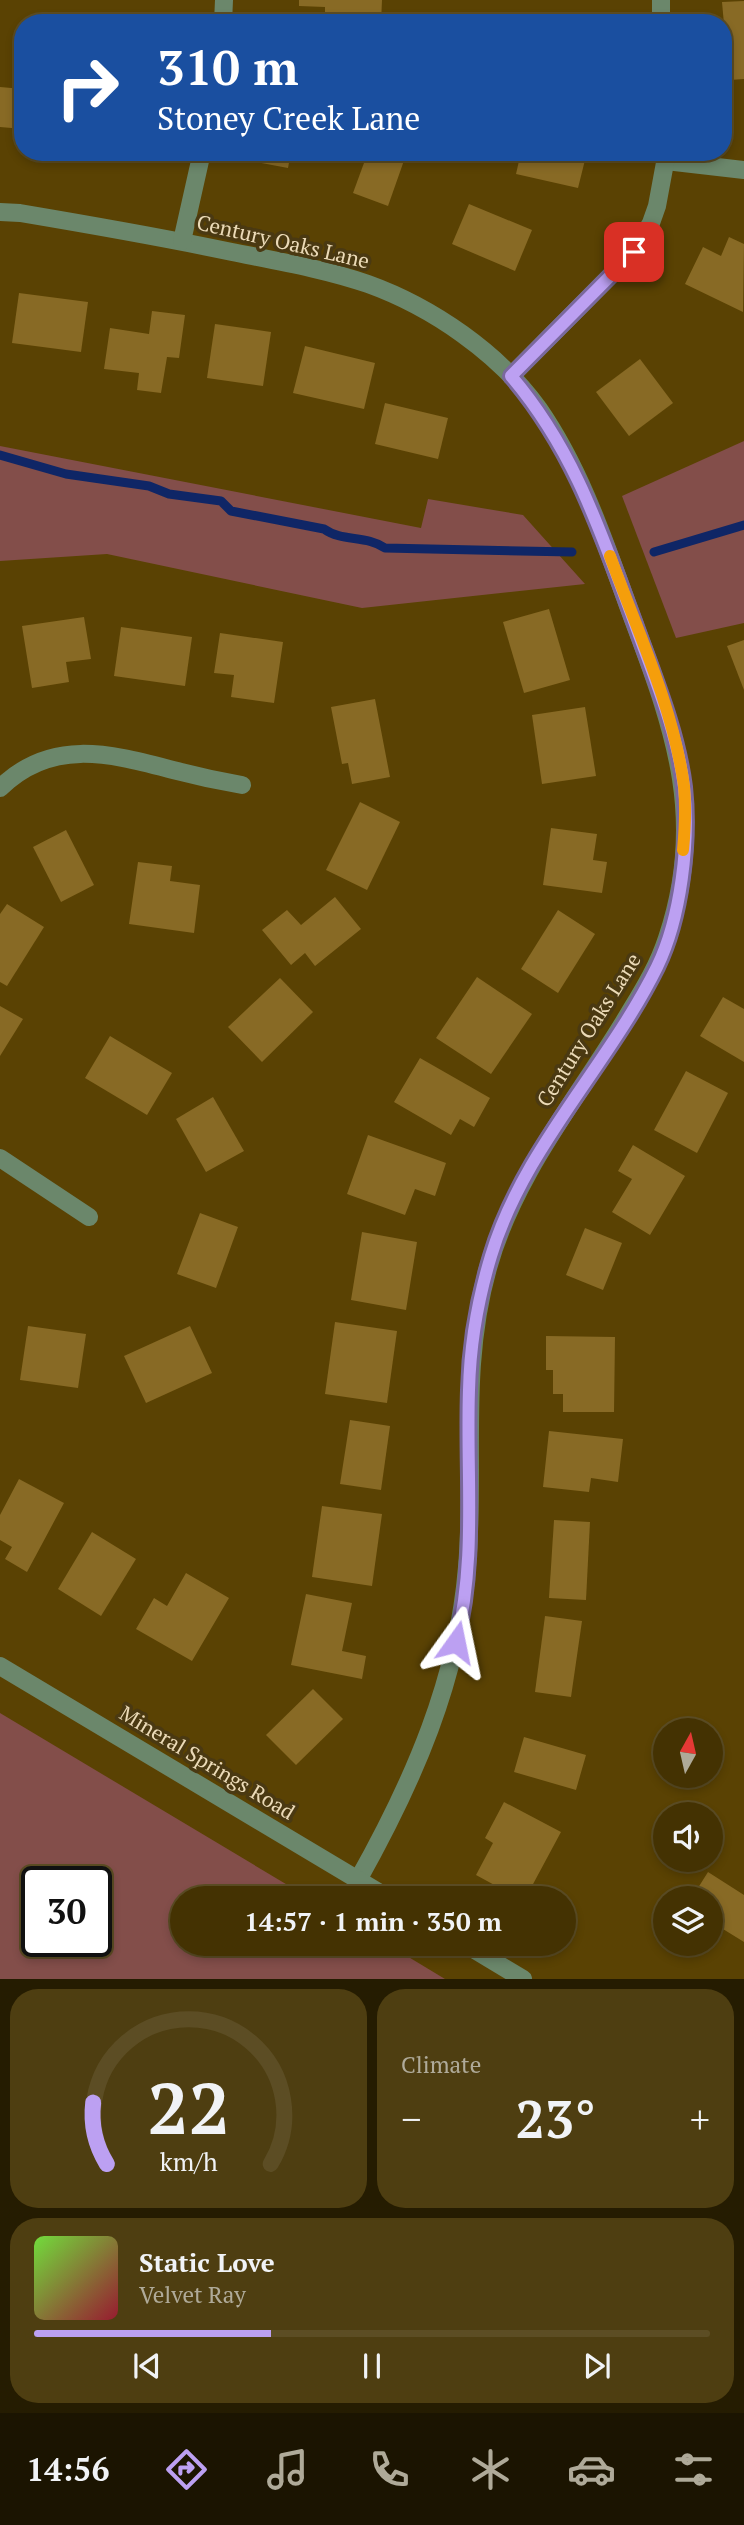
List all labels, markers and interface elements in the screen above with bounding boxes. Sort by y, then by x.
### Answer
text: 310 m [157,34,299,99]
icon: right [42,42,133,133]
text: Stoney Creek Lane [157,97,420,139]
street label: Century Oaks Lane [194,208,372,275]
pin [604,222,664,282]
icon: arrive [615,233,653,271]
street label: Century Oaks Lane [530,947,647,1112]
position arrow [419,1605,493,1679]
street label: Mineral Springs Road [115,1699,301,1826]
north arrow [653,1718,723,1788]
map controls [653,1718,723,1956]
button: sound [653,1802,723,1872]
speed limit sign: 30 [21,1866,112,1957]
button: layers [653,1886,723,1956]
text: 14:57 · 1 min · 350 m [244,1904,502,1938]
text: Climate [401,2049,481,2080]
text: 22 [147,2059,230,2156]
text: 23° [515,2084,596,2153]
text: − [401,2094,421,2144]
text: + [690,2094,710,2144]
text: km/h [160,2145,218,2178]
text: Static Love [139,2245,275,2279]
text: Velvet Ray [139,2279,246,2310]
icon: previous [128,2347,166,2385]
icon: pause [353,2347,391,2385]
icon: next [578,2347,616,2385]
icon: directions [162,2445,211,2494]
icon: music [263,2445,312,2494]
icon: phone [365,2445,414,2494]
icon: climate [466,2445,515,2494]
icon: car [567,2445,616,2494]
icon: filters [669,2445,718,2494]
text: 14:56 [26,2448,109,2490]

